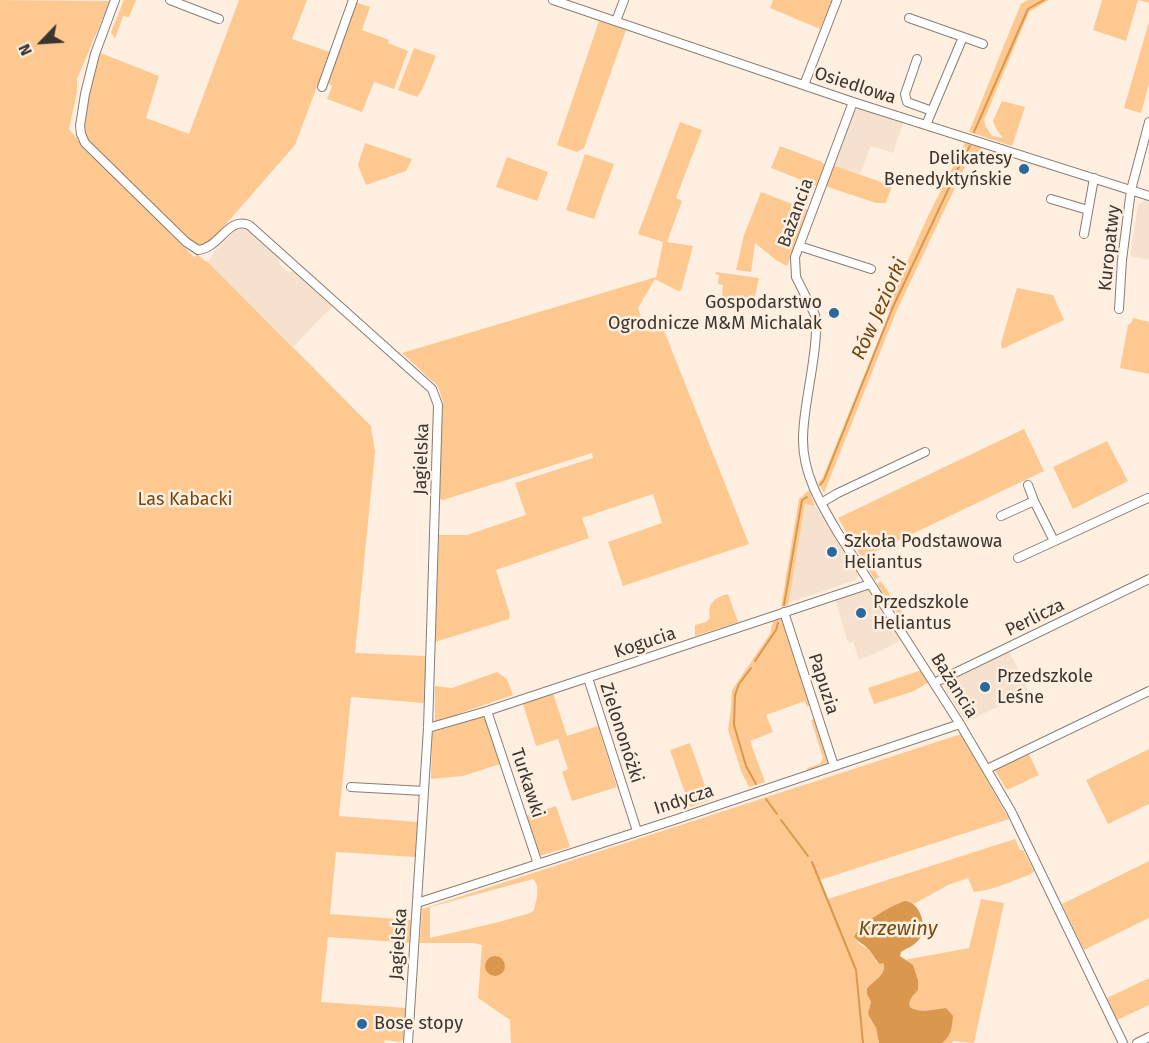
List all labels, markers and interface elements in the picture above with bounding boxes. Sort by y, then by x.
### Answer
north arrow [12,12,72,72]
text: N [14,41,36,59]
street label: Osiedlowa [811,63,899,109]
place label: Delikatesy Benedyktyńskie [884,148,1012,190]
marker: Delikatesy Benedyktyńskie [1017,162,1031,176]
street label: Bażancia [774,175,818,251]
street label: Kuropatwy [1095,204,1125,292]
water label: Rów Jeziorki [847,254,913,364]
place label: Gospodarstwo Ogrodnicze M&M Michalak [608,292,822,334]
marker: Gospodarstwo Ogrodnicze M&M Michalak [827,306,841,320]
street label: Jagielska [410,423,434,495]
park label: Las Kabacki [137,489,233,511]
place label: Szkoła Podstawowa Heliantus [844,531,1003,574]
marker: Szkoła Podstawowa Heliantus [825,545,839,559]
place label: Przedszkole Heliantus [873,592,969,634]
street label: Perlicza [1002,594,1068,642]
marker: Przedszkole Heliantus [854,606,868,620]
street label: Kogucia [611,623,679,663]
street label: Bażancia [926,650,982,722]
street label: Papuzia [803,651,843,717]
place label: Przedszkole Leśne [997,666,1093,708]
street label: Zielononóżki [595,680,647,786]
marker: Przedszkole Leśne [978,680,992,694]
street label: Turkawki [506,745,548,821]
street label: Indycza [651,780,717,820]
street label: Jagielska [386,907,412,981]
water label: Krzewiny [859,917,937,941]
place label: Bose stopy [374,1013,463,1035]
marker: Bose stopy [355,1017,369,1031]

